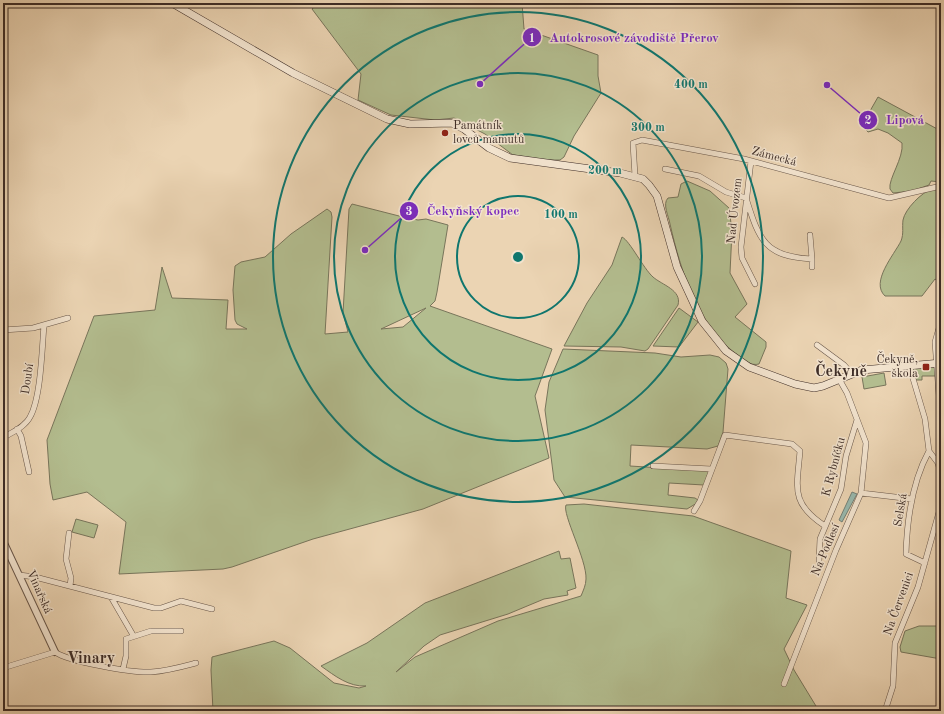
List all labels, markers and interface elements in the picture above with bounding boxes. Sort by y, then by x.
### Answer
callout: Autokrosové závodiště Přerov [522,25,727,50]
text: Autokrosové závodiště Přerov [549,32,719,45]
text: 1 [529,33,535,45]
text: 400 m [674,79,708,91]
callout: Lipová [858,107,932,132]
text: Lipová [886,114,925,127]
text: 2 [865,115,872,127]
place label: Památník lovců mamutů [453,120,525,146]
text: 300 m [631,122,665,134]
marker: Památník lovců mamutů [440,128,450,138]
street label: Zámecká [750,145,798,169]
text: 200 m [588,165,622,177]
street label: Nad Úvozem [722,177,744,245]
callout: Čekyňský kopec [399,198,528,223]
text: Čekyňský kopec [427,203,519,218]
text: 3 [406,206,413,218]
text: 100 m [544,209,578,221]
centre of rings [511,250,525,264]
place label: Čekyně, škola [876,350,918,380]
district label: Čekyně [815,360,867,380]
street label: Doubí [20,362,36,395]
marker: Čekyně, škola [921,362,931,372]
street label: K Rybníčku [820,435,848,498]
street label: Selská [892,492,910,528]
street label: Na Podlesí [810,521,843,578]
street label: Vinařská [24,568,54,616]
street label: Na Červenici [878,569,916,637]
district label: Vinary [67,651,115,667]

